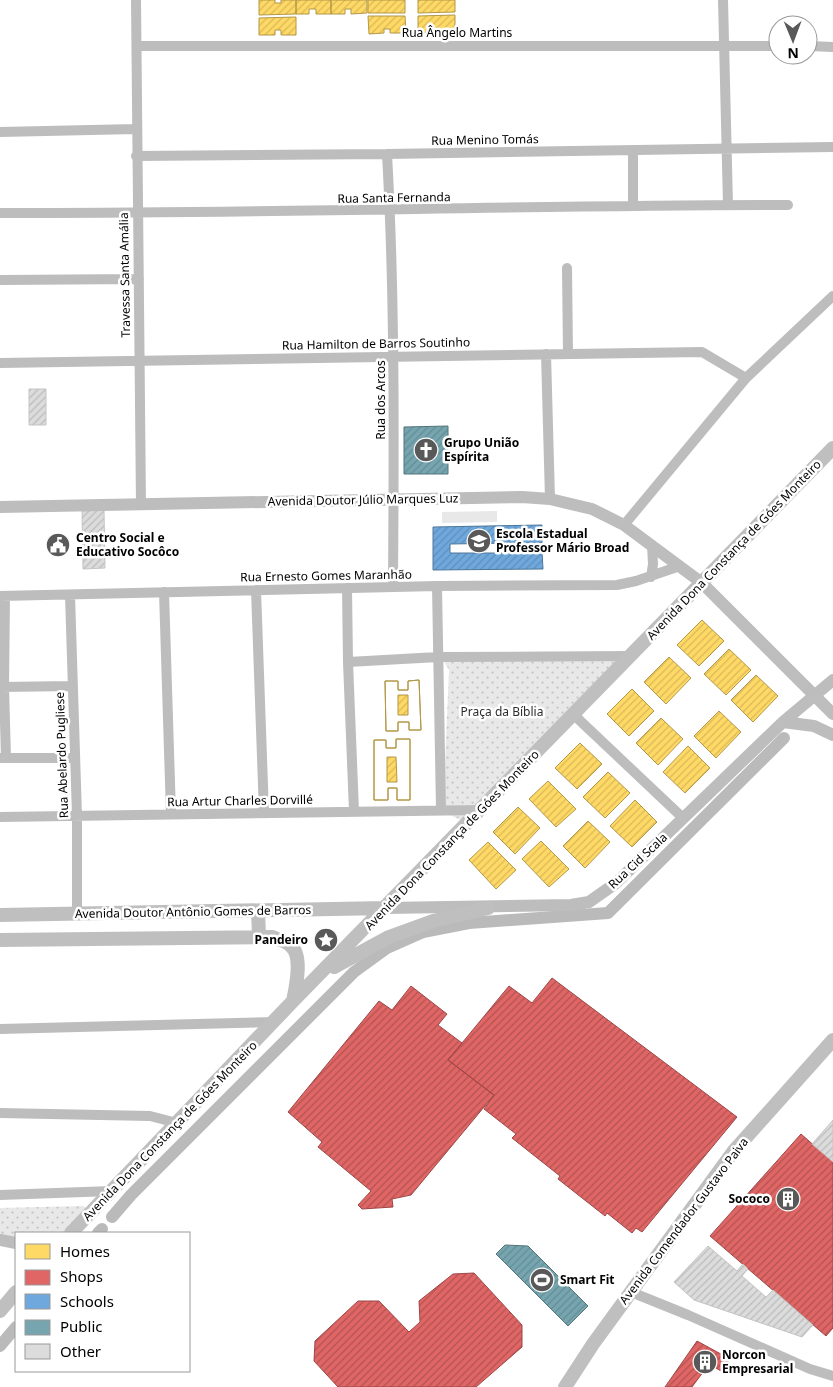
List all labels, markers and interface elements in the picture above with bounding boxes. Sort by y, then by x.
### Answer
north arrow [768,15,818,65]
street label: Rua Ângelo Martins [402,24,513,41]
text: N [787,44,799,63]
street label: Rua Menino Tomás [431,130,539,149]
street label: Rua Santa Fernanda [337,188,451,207]
street label: Travessa Santa Amália [115,212,134,338]
street label: Rua Hamilton de Barros Soutinho [282,333,470,354]
street label: Rua dos Arcos [372,360,389,440]
place label: Grupo União Espírita [444,434,519,465]
church icon: Grupo União Espírita [413,437,439,463]
street label: Avenida Dona Constança de Góes Monteiro [643,456,825,643]
street label: Avenida Doutor Júlio Marques Luz [267,489,459,510]
place label: Escola Estadual Professor Mário Broad [496,525,629,556]
school or university icon: Escola Estadual Professor Mário Broad [466,528,492,554]
place label: Centro Social e Educativo Socôco [76,529,179,560]
public building icon: Centro Social e Educativo Socôco [45,532,71,558]
street label: Rua Ernesto Gomes Maranhão [240,566,412,585]
street label: Rua Abelardo Pugliese [51,691,72,818]
park label: Praça da Bíblia [461,703,543,720]
street label: Avenida Dona Constança de Góes Monteiro [361,746,543,933]
street label: Rua Artur Charles Dorvillé [167,791,313,810]
street label: Rua Cid Scala [604,829,671,892]
street label: Avenida Doutor Antônio Gomes de Barros [75,901,312,922]
place icon: Pandeiro [313,927,339,953]
place label: Pandeiro [255,931,308,948]
street label: Avenida Dona Constança de Góes Monteiro [79,1037,261,1224]
street label: Avenida Comendador Gustavo Paiva [615,1134,752,1308]
building icon: Sococo [775,1186,801,1212]
place label: Sococo [729,1190,770,1207]
legend [15,1232,190,1372]
text: Homes [60,1241,110,1261]
text: Shops [60,1266,103,1286]
sports icon: Smart Fit [529,1267,555,1293]
place label: Smart Fit [560,1271,615,1288]
text: Schools [60,1291,114,1311]
text: Public [60,1316,103,1336]
text: Other [60,1341,101,1361]
place label: Norcon Empresarial [722,1346,793,1377]
building icon: Norcon Empresarial [692,1349,718,1375]

